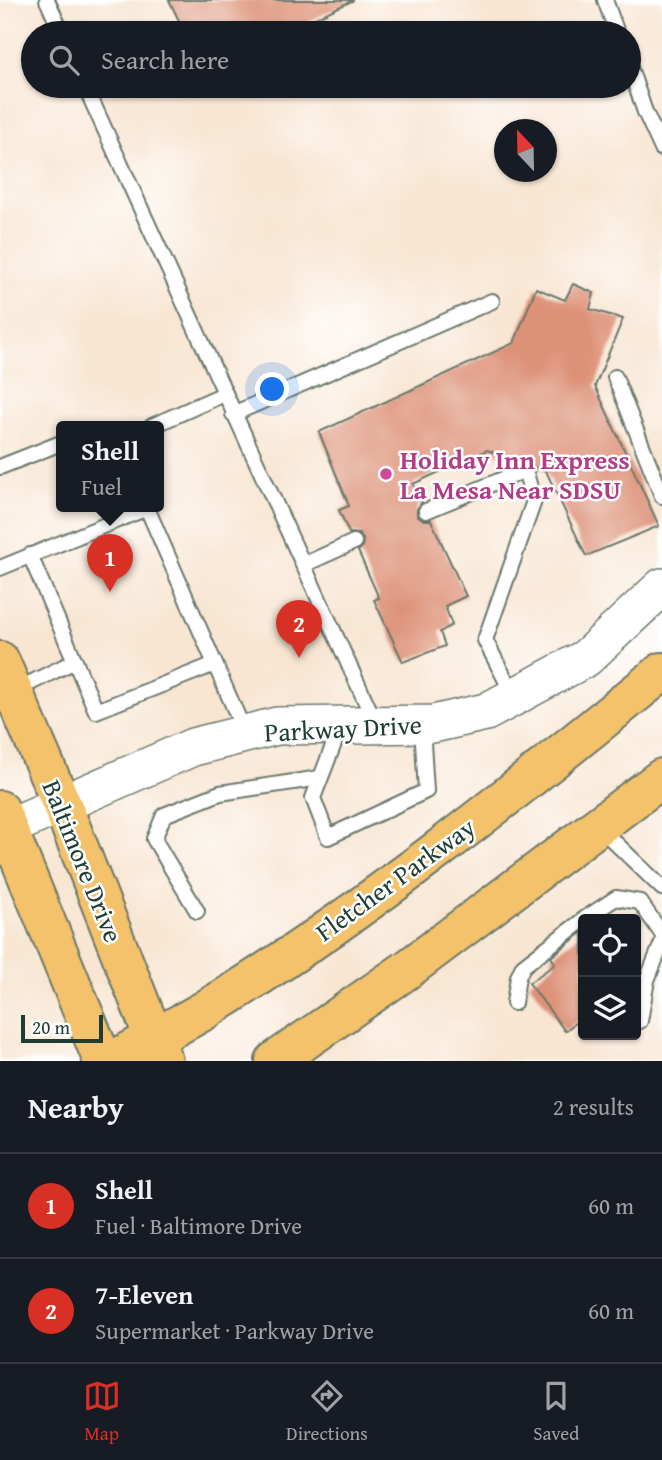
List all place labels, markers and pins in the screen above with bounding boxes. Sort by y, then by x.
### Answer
place label: Holiday Inn Express La Mesa Near SDSU [400,440,630,509]
marker: Holiday Inn Express La Mesa Near SDSU [378,466,394,482]
pin: 1 [87,534,133,592]
pin: 2 [276,600,322,658]

